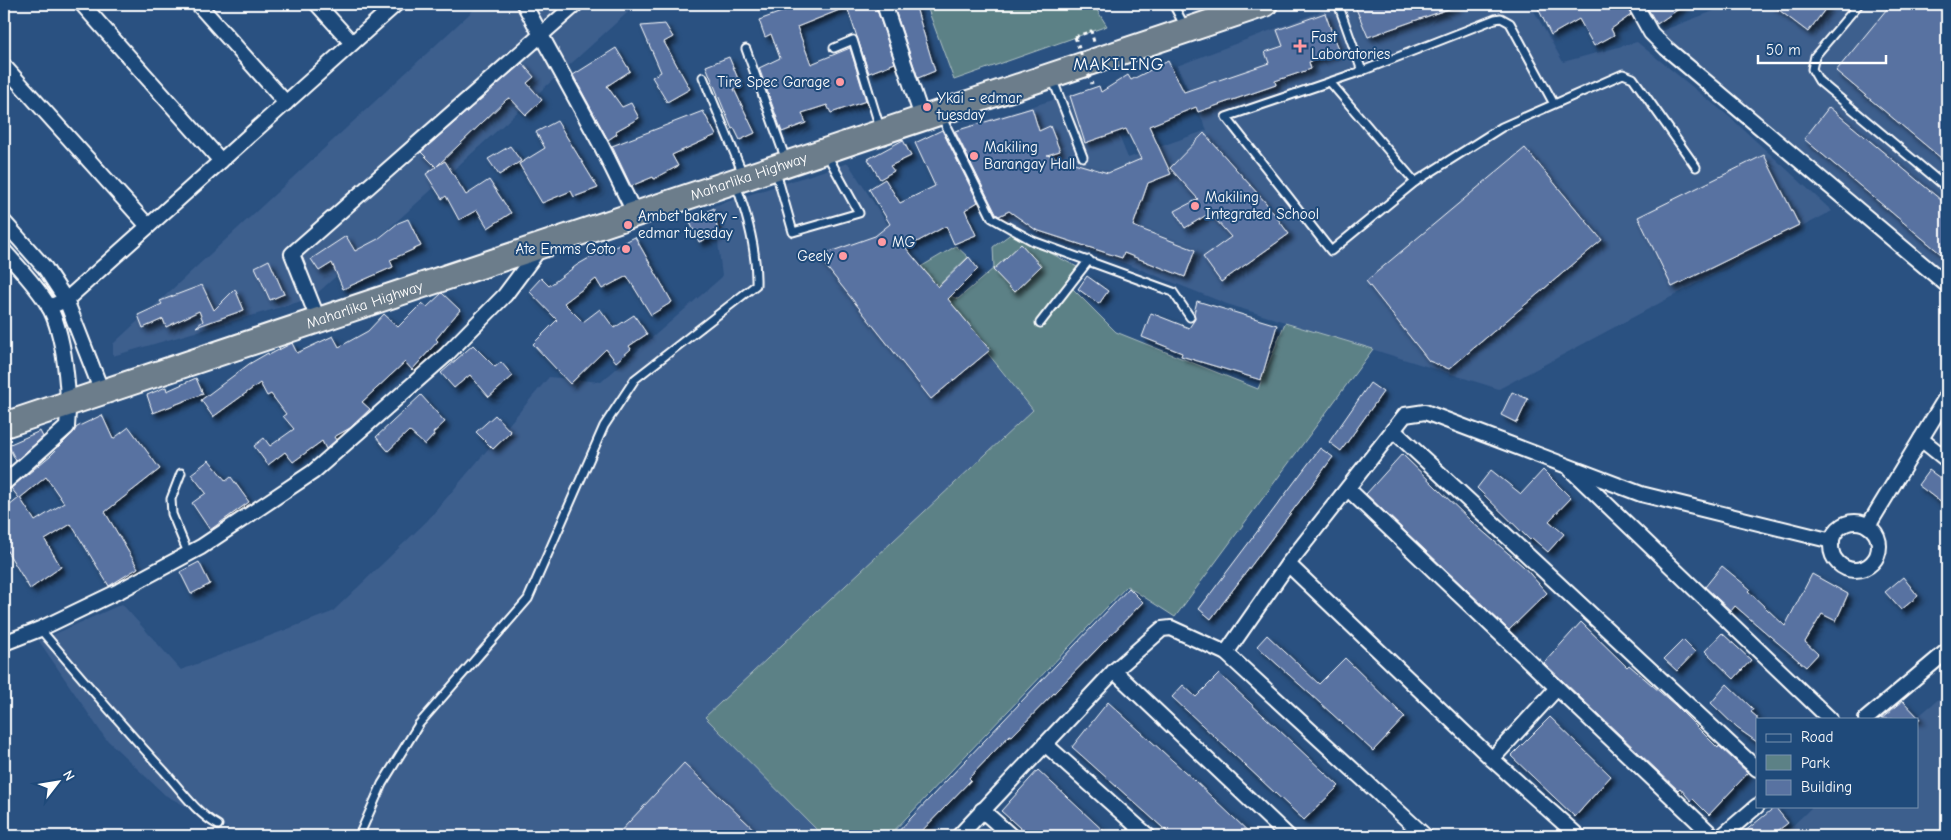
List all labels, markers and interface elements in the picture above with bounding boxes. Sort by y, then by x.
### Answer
place label: Fast Laboratories [1311,28,1390,63]
scale bar [1758,32,1886,64]
marker: Fast Laboratories [1293,39,1307,53]
text: 50 m [1766,41,1801,59]
district label: MAKILING [1073,54,1165,75]
place label: Tire Spec Garage [717,73,830,91]
marker: Tire Spec Garage [834,76,846,88]
place label: Ykai - edmar tuesday [936,89,1022,124]
marker: Ykai - edmar tuesday [921,101,933,113]
place label: Makiling Barangay Hall [984,138,1075,173]
street label: Maharlika Highway [688,148,810,204]
marker: Makiling Barangay Hall [968,150,980,162]
place label: Makiling Integrated School [1205,188,1319,223]
marker: Makiling Integrated School [1189,200,1201,212]
place label: Ambet bakery - edmar tuesday [638,207,738,242]
marker: Ambet bakery - edmar tuesday [622,219,634,231]
place label: MG [892,233,916,251]
marker: MG [876,236,888,248]
place label: Ate Emms Goto [515,240,616,258]
marker: Ate Emms Goto [620,243,632,255]
place label: Geely [797,247,833,265]
marker: Geely [837,250,849,262]
street label: Maharlika Highway [304,277,425,333]
legend [1756,718,1918,808]
text: Road [1801,728,1833,746]
text: Park [1801,754,1830,772]
north arrow [32,758,82,808]
text: N [59,767,78,784]
text: Building [1801,778,1852,796]

